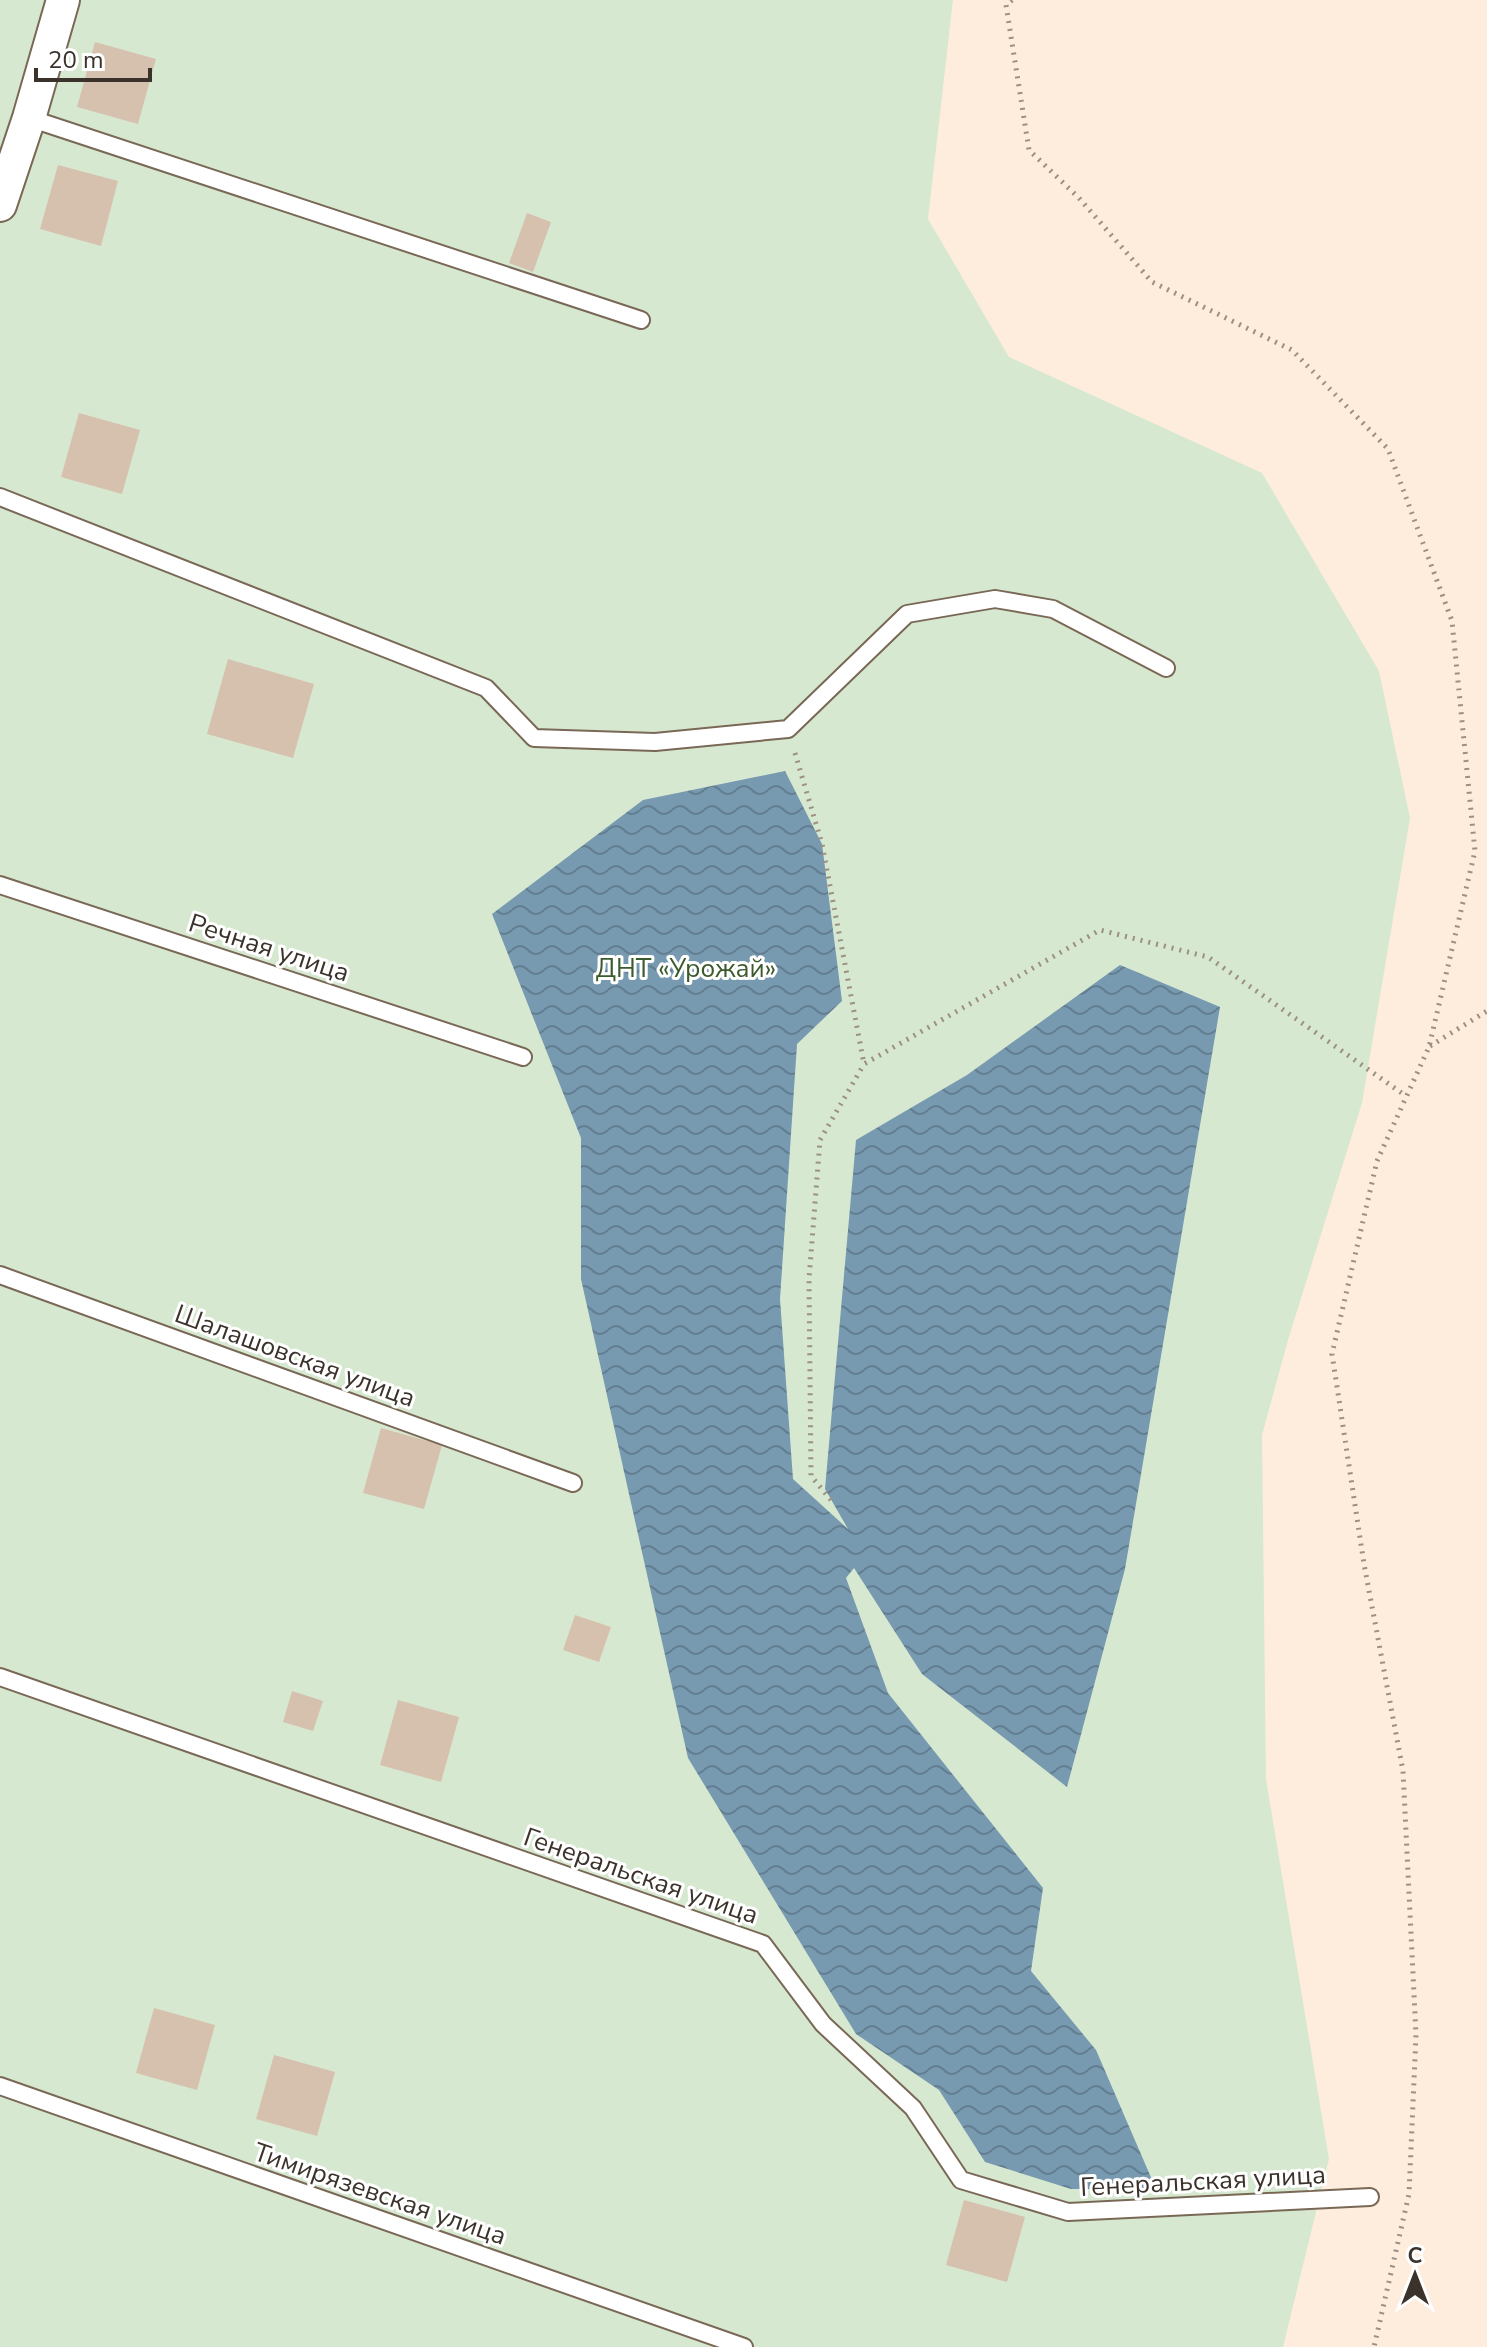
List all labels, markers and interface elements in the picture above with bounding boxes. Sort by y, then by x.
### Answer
scale bar [36,32,150,82]
text: 20 m [48,44,104,76]
street label: Речная улица [184,906,354,990]
park label: ДНТ «Урожай» [596,951,776,986]
street label: Шалашовская улица [170,1296,420,1416]
street label: Генеральская улица [519,1819,763,1933]
street label: Тимирязевская улица [249,2134,511,2254]
street label: Генеральская улица [1079,2157,1327,2205]
north arrow [1375,2235,1455,2315]
text: С [1408,2241,1423,2271]

